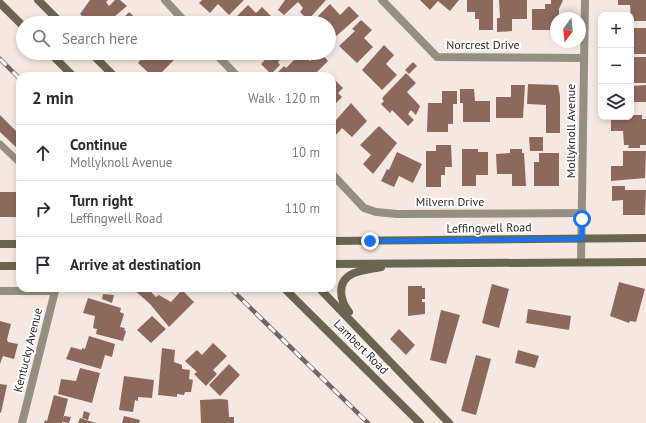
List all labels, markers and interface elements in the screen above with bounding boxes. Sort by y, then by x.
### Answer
north arrow [550,12,586,48]
map controls [598,12,634,120]
button: + [598,12,634,48]
search box [16,16,336,60]
icon: search [30,27,52,49]
text: Search here [62,29,138,48]
street label: Norcrest Drive [446,37,520,52]
button: − [598,48,634,84]
street label: Mollyknoll Avenue [563,84,578,178]
button: layers [598,84,634,120]
text: 2 min [32,87,73,109]
text: Walk · 120 m [248,90,320,107]
text: Continue [70,135,127,154]
icon: ahead [32,142,54,164]
text: 10 m [292,144,320,161]
text: Mollyknoll Avenue [70,154,172,171]
text: Turn right [70,191,133,210]
street label: Milvern Drive [416,194,484,209]
icon: right [32,198,54,220]
text: 110 m [285,200,320,217]
text: Leffingwell Road [70,210,162,227]
route start [573,210,591,228]
street label: Leffingwell Road [446,219,532,236]
route end [361,232,379,250]
icon: arrive [32,254,54,276]
text: Arrive at destination [70,255,201,274]
street label: Kentucky Avenue [10,306,45,394]
street label: Lambert Road [331,316,392,377]

